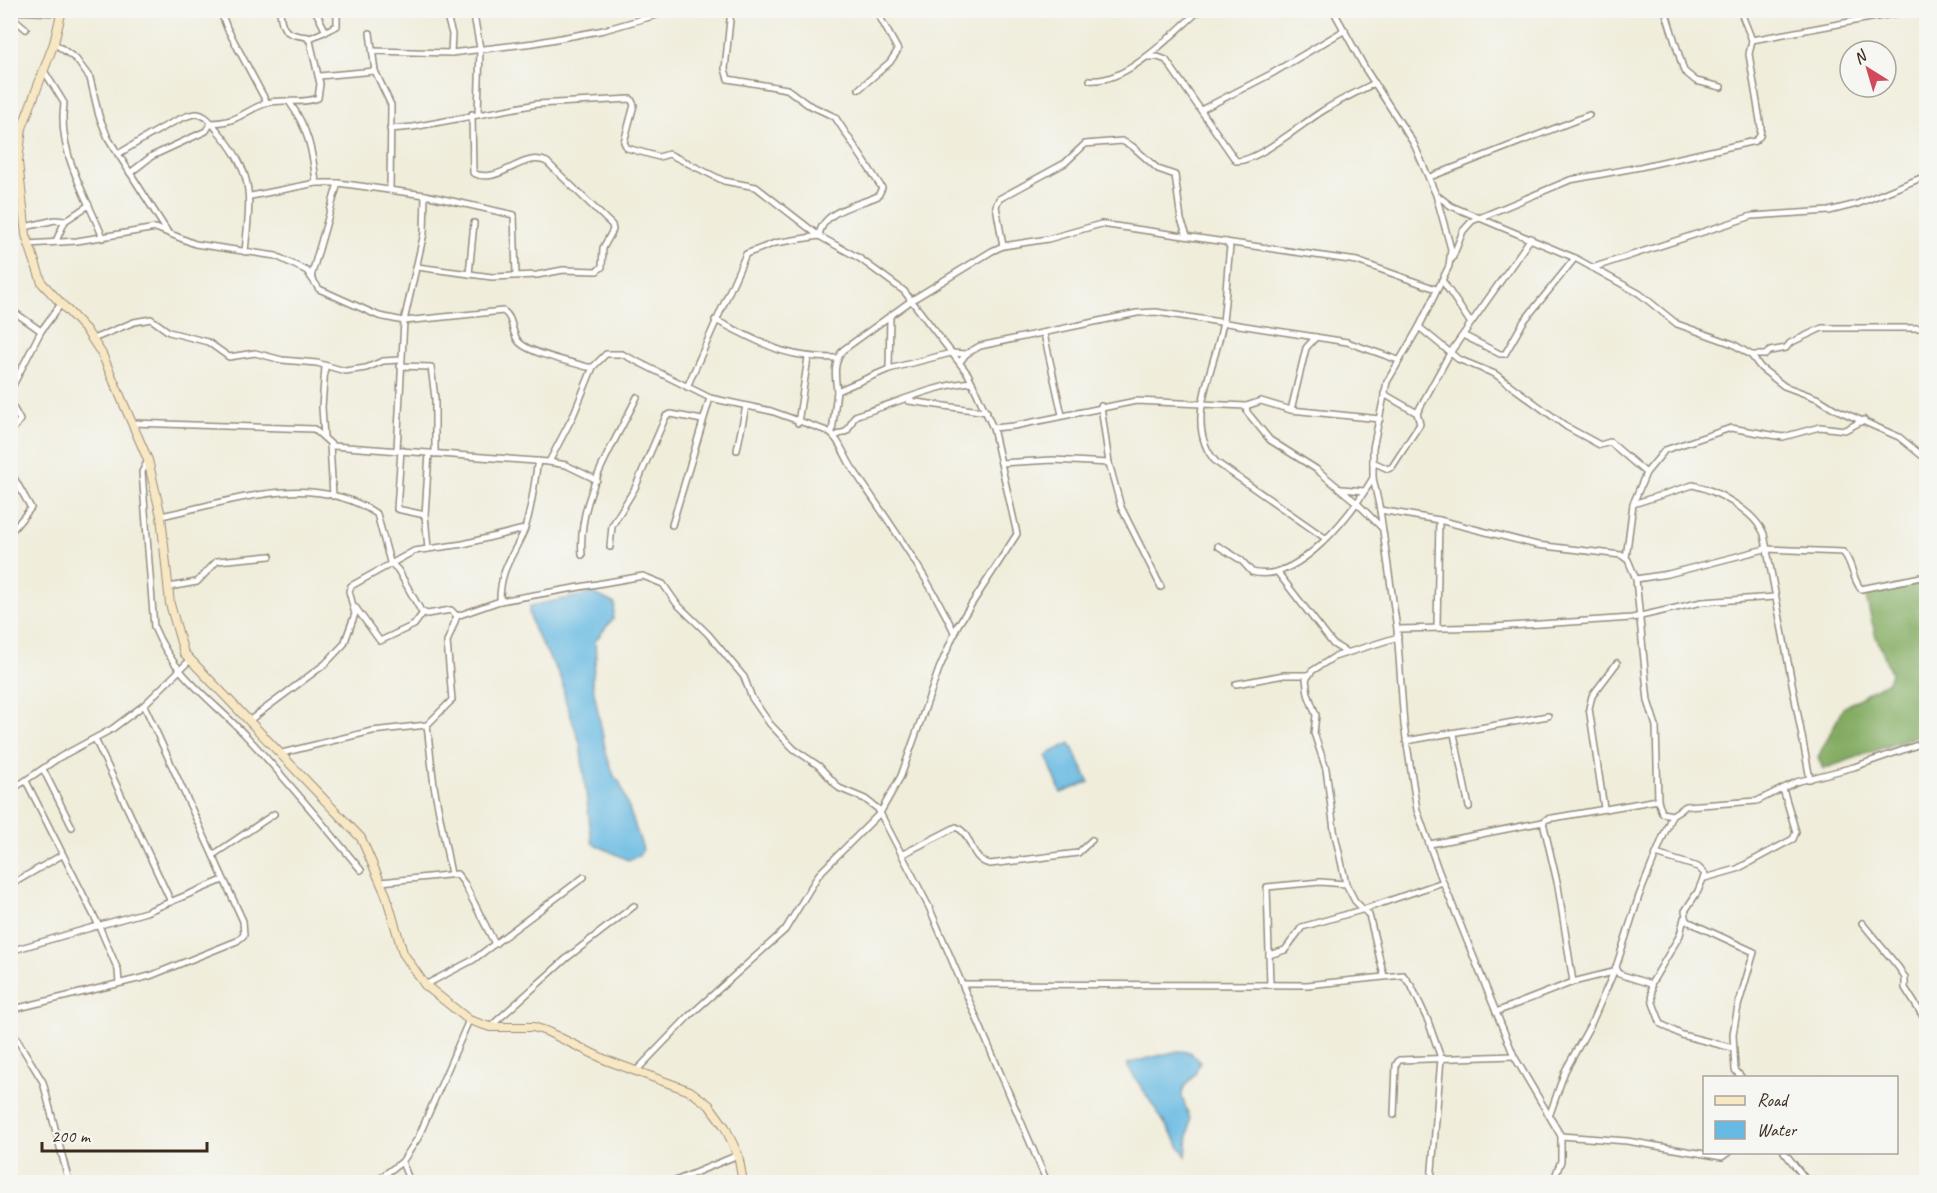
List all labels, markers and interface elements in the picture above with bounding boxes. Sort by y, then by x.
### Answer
north arrow [1838,39,1898,99]
text: N [1850,45,1872,69]
legend [1703,1076,1898,1154]
text: Road [1757,1089,1790,1111]
scale bar [42,1115,207,1153]
text: Water [1757,1119,1798,1141]
text: 200 m [51,1125,92,1147]

